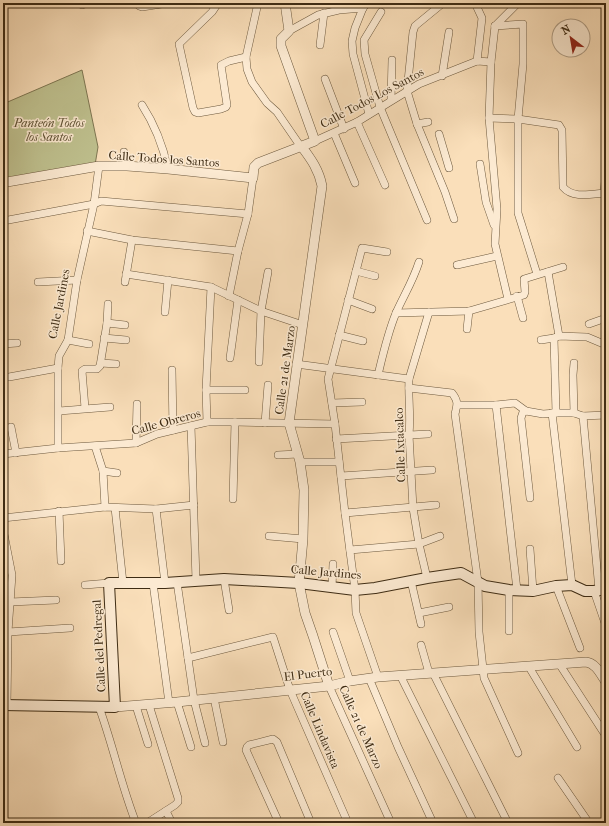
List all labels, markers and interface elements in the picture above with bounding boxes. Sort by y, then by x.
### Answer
north arrow [551,18,591,58]
text: N [559,22,574,38]
street label: Calle Todos Los Santos [318,65,427,131]
park label: Panteón Todos los Santos [13,116,85,144]
street label: Calle Todos los Santos [108,148,220,170]
street label: Calle Jardines [45,267,73,340]
street label: Calle 21 de Marzo [272,325,298,415]
street label: Calle Obreros [130,406,203,438]
street label: Calle Ixtacalco [392,407,408,483]
street label: Calle Jardines [290,562,362,582]
street label: Calle del Pedregal [90,599,108,693]
street label: El Puerto [283,664,333,684]
street label: Calle 21 de Marzo [336,683,386,771]
street label: Calle Lindavista [298,689,343,771]

